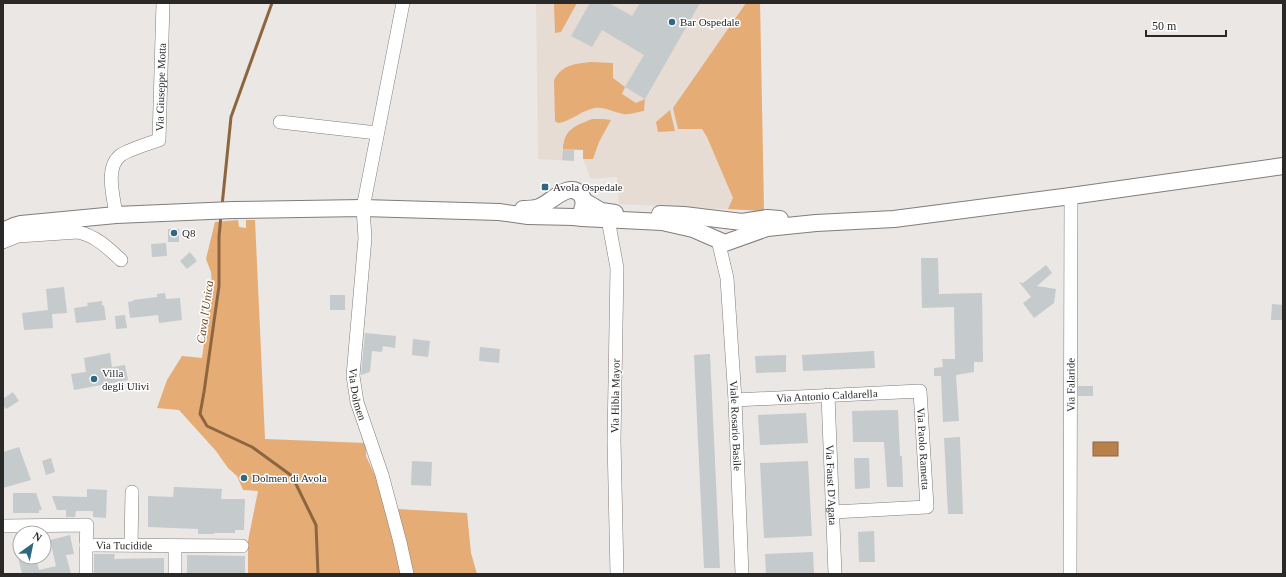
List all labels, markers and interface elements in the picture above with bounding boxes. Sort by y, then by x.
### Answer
scale bar [1146,12,1226,38]
place label: Bar Ospedale [680,16,740,28]
marker: Bar Ospedale [667,17,677,27]
text: 50 m [1152,19,1177,33]
street label: Via Giuseppe Motta [153,43,168,132]
place label: Avola Ospedale [553,181,623,193]
marker: Avola Ospedale [540,182,550,192]
place label: Q8 [182,227,196,239]
marker: Q8 [169,228,179,238]
water label: Cava l'Unica [194,280,216,344]
street label: Via Hibla Mayor [608,358,622,433]
street label: Via Falaride [1064,358,1077,412]
place label: Villa degli Ulivi [102,367,149,392]
street label: Via Dolmen [347,367,369,422]
marker: Villa degli Ulivi [89,374,99,384]
street label: Viale Rosario Basile [728,380,744,471]
street label: Via Antonio Caldarella [776,387,878,404]
street label: Via Paolo Rametta [915,407,932,490]
street label: Via Faust D'Agata [824,444,839,526]
place label: Dolmen di Avola [252,472,327,484]
marker: Dolmen di Avola [239,473,249,483]
north arrow [12,525,52,565]
text: N [31,529,44,544]
street label: Via Tucidide [96,539,152,551]

